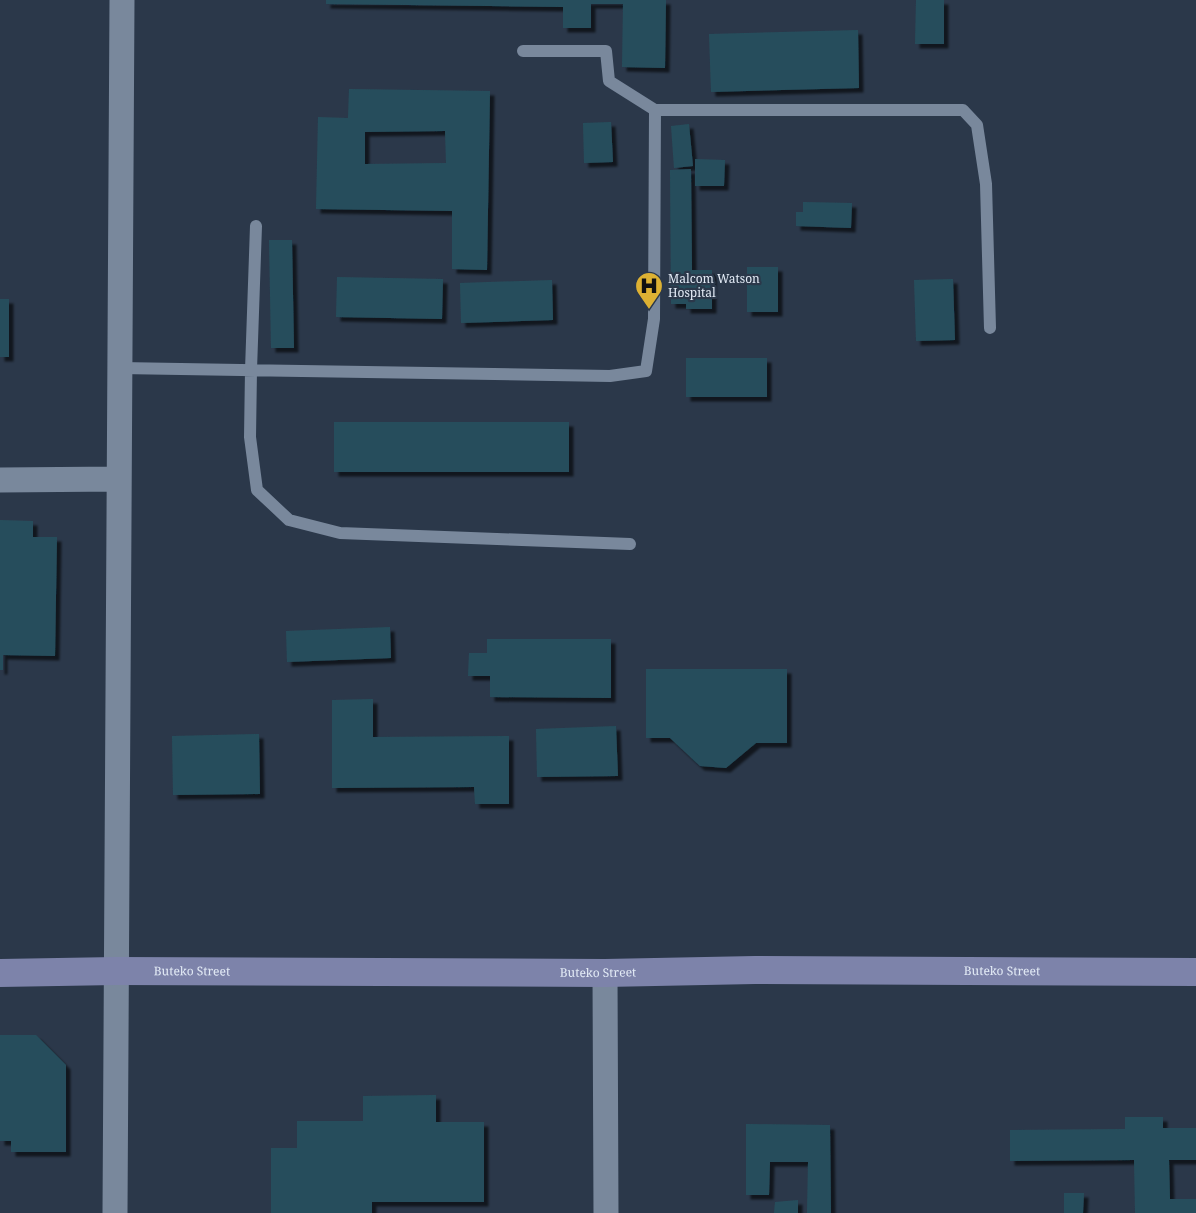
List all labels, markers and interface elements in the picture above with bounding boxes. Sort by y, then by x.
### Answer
place label: Malcom Watson Hospital [668,270,760,301]
hospital icon: Malcom Watson Hospital [634,271,664,310]
street label: Buteko Street [154,962,230,979]
street label: Buteko Street [964,962,1040,979]
street label: Buteko Street [560,963,636,981]

